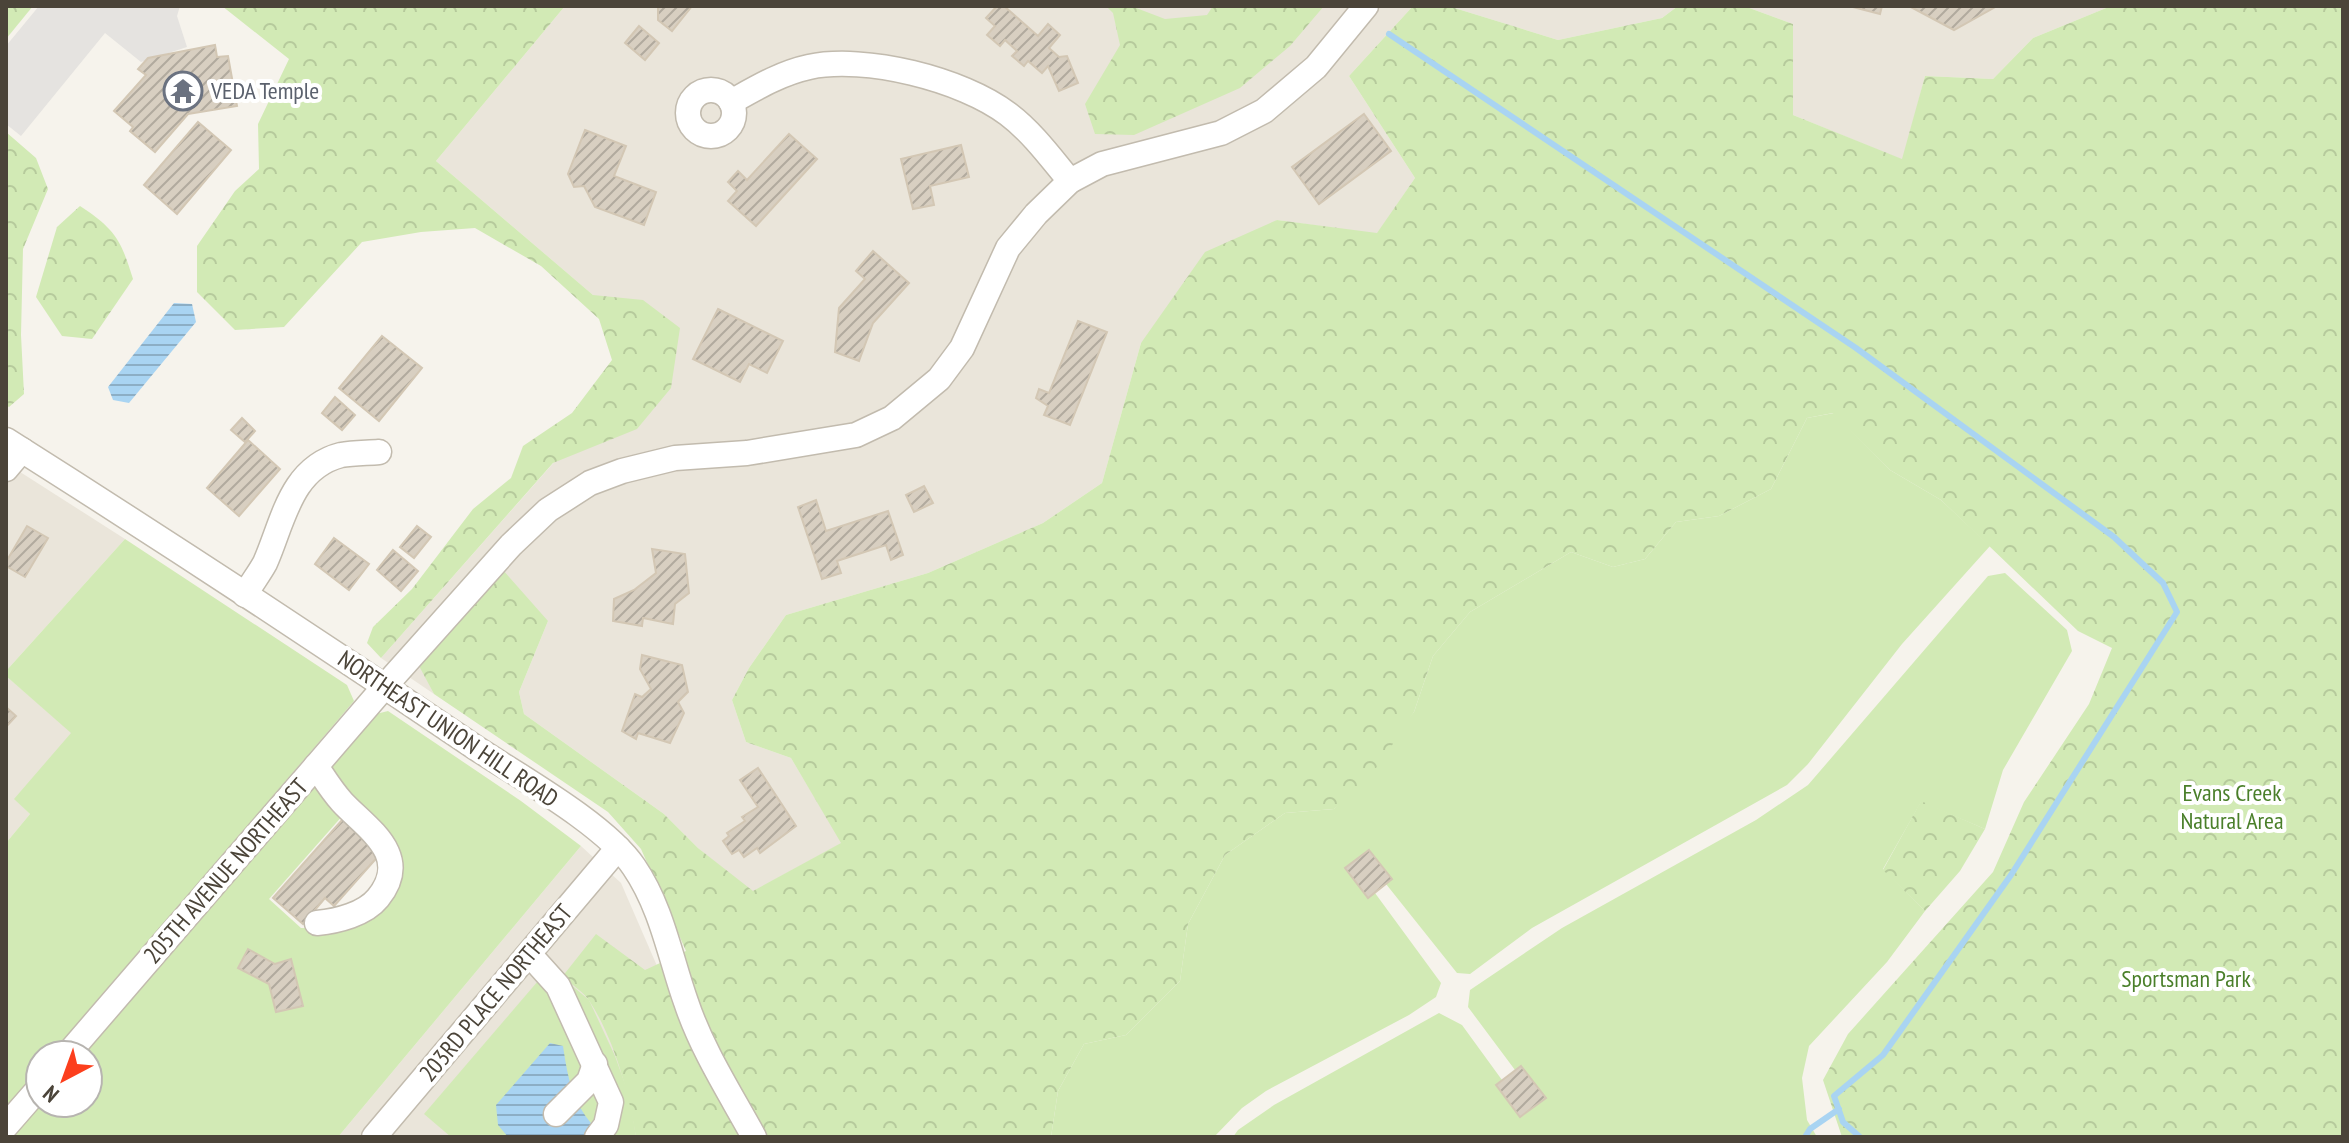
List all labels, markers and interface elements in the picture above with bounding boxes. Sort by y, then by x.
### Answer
temple icon: VEDA Temple [162,70,204,112]
place label: VEDA Temple [210,75,319,106]
street label: NORTHEAST UNION HILL ROAD [332,643,564,814]
street label: 205TH AVENUE NORTHEAST [137,771,315,970]
park label: Evans Creek Natural Area [2180,777,2284,836]
street label: 203RD PLACE NORTHEAST [412,897,579,1088]
park label: Sportsman Park [2121,963,2251,994]
north arrow [24,1039,104,1119]
text: N [37,1080,65,1109]

